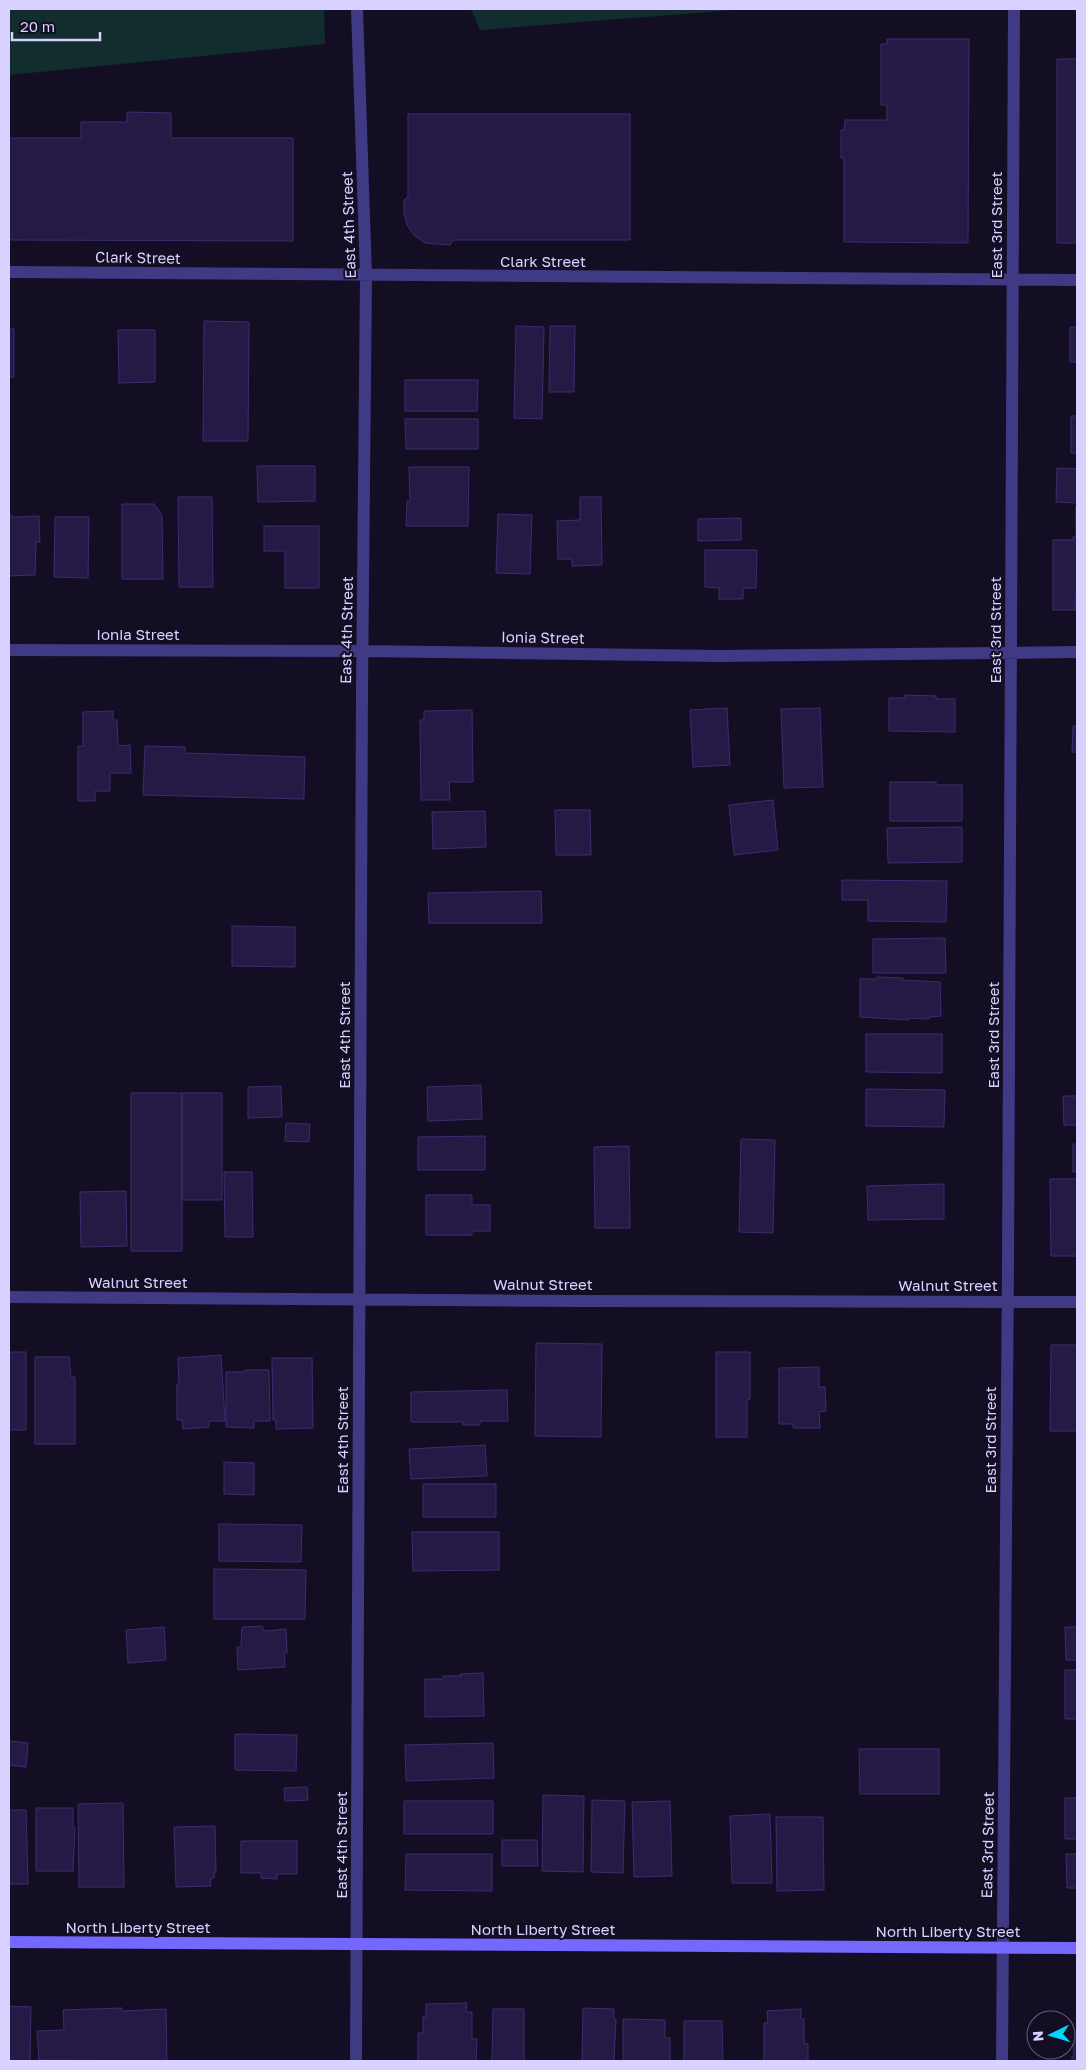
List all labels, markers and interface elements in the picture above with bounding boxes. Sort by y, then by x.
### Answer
scale bar [12,10,100,42]
text: 20 m [20,17,55,35]
street label: East 4th Street [337,171,359,279]
street label: East 3rd Street [987,171,1005,279]
street label: Clark Street [95,247,181,267]
street label: Clark Street [500,252,586,270]
street label: East 4th Street [336,576,356,684]
street label: East 3rd Street [986,576,1004,684]
street label: Ionia Street [96,625,180,643]
street label: Ionia Street [501,627,585,647]
street label: East 4th Street [335,981,353,1089]
street label: East 3rd Street [984,981,1002,1089]
street label: Walnut Street [88,1273,188,1291]
street label: Walnut Street [493,1275,593,1293]
street label: Walnut Street [898,1276,998,1294]
street label: East 4th Street [333,1386,351,1494]
street label: East 3rd Street [981,1386,999,1494]
street label: East 4th Street [332,1791,350,1899]
street label: East 3rd Street [977,1791,997,1899]
street label: North Liberty Street [65,1918,211,1936]
street label: North Liberty Street [470,1920,616,1938]
street label: North Liberty Street [875,1922,1021,1940]
north arrow [1026,2010,1076,2060]
text: N [1029,2030,1046,2042]

